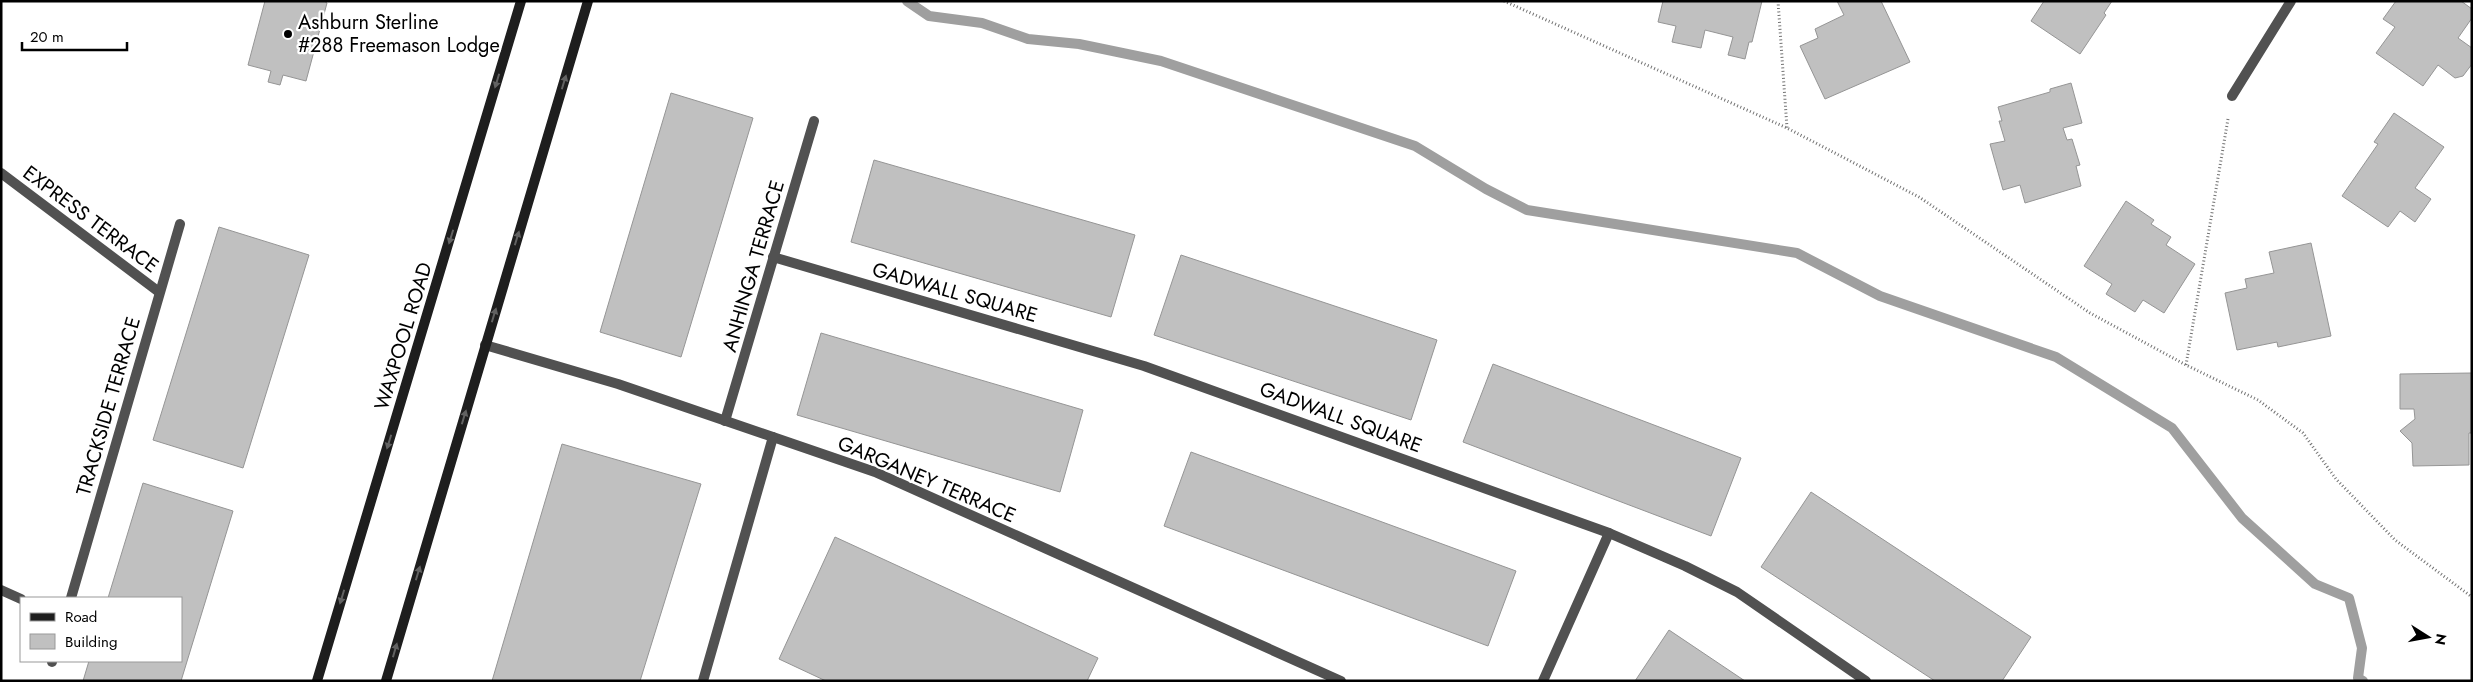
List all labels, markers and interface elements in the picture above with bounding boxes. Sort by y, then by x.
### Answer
place label: Ashburn Sterline #288 Freemason Lodge [298,8,500,60]
scale bar [22,20,128,52]
text: 20 m [30,26,64,48]
marker: Ashburn Sterline #288 Freemason Lodge [282,28,294,40]
one-way arrow [493,74,501,89]
one-way arrow [560,74,568,89]
street label: EXPRESS TERRACE [17,159,165,280]
street label: ANHINGA TERRACE [715,177,792,355]
one-way arrow [446,230,454,245]
one-way arrow [514,230,522,245]
street label: GADWALL SQUARE [869,255,1041,330]
street label: WAXPOOL ROAD [367,259,440,413]
one-way arrow [491,307,499,322]
street label: TRACKSIDE TERRACE [69,313,148,499]
street label: GADWALL SQUARE [1256,375,1426,460]
one-way arrow [460,410,468,425]
street label: GARGANEY TERRACE [833,429,1020,530]
one-way arrow [385,434,393,449]
one-way arrow [414,565,422,580]
one-way arrow [338,590,346,605]
legend [20,597,182,662]
text: Road [65,606,97,628]
north arrow [2403,612,2453,662]
text: Building [65,631,117,653]
text: N [2430,632,2452,647]
one-way arrow [391,643,399,658]

